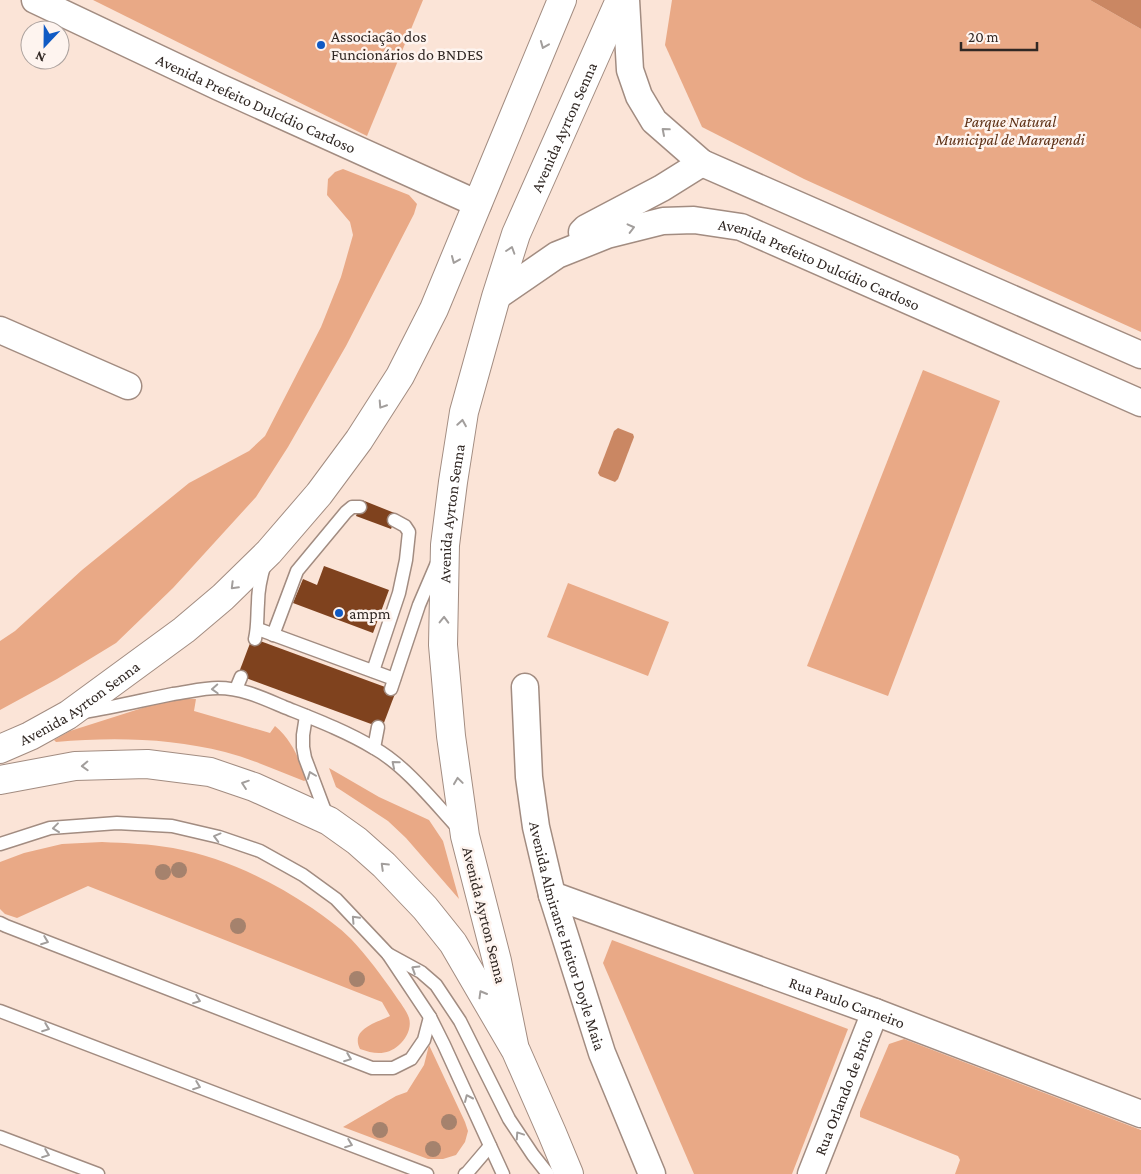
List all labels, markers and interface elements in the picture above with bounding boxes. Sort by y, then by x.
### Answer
north arrow [20,20,70,70]
scale bar [961,20,1037,52]
place label: Associação dos Funcionários do BNDES [331,28,483,63]
text: 20 m [968,29,999,45]
marker: Associação dos Funcionários do BNDES [315,39,327,51]
one-way arrow [539,40,550,49]
text: N [32,48,48,66]
street label: Avenida Prefeito Dulcídio Cardoso [153,51,358,157]
street label: Avenida Ayrton Senna [528,59,601,195]
park label: Parque Natural Municipal de Marapendi [934,113,1085,149]
one-way arrow [662,128,671,137]
street label: Avenida Prefeito Dulcídio Cardoso [717,216,922,314]
one-way arrow [627,224,635,234]
one-way arrow [505,247,515,255]
one-way arrow [450,255,461,264]
one-way arrow [379,399,388,408]
one-way arrow [456,419,467,427]
street label: Avenida Ayrton Senna [436,442,468,583]
one-way arrow [231,580,240,589]
place label: ampm [349,605,391,623]
marker: ampm [333,607,345,619]
one-way arrow [439,615,449,623]
street label: Avenida Ayrton Senna [17,657,143,749]
one-way arrow [211,684,218,694]
one-way arrow [81,761,89,771]
one-way arrow [392,761,401,769]
one-way arrow [307,772,317,780]
one-way arrow [453,777,463,786]
one-way arrow [242,780,250,790]
street label: Avenida Almirante Heitor Doyle Maia [526,821,609,1053]
one-way arrow [52,822,60,833]
one-way arrow [214,832,222,842]
street label: Avenida Ayrton Senna [458,845,510,986]
one-way arrow [381,862,390,871]
one-way arrow [352,915,361,924]
one-way arrow [40,935,49,946]
one-way arrow [412,966,421,975]
street label: Rua Paulo Carneiro [787,974,907,1032]
one-way arrow [479,991,489,1000]
one-way arrow [192,994,201,1004]
one-way arrow [41,1022,49,1032]
street label: Rua Orlando de Brito [811,1027,876,1158]
one-way arrow [343,1052,352,1063]
one-way arrow [192,1080,201,1090]
one-way arrow [464,1094,475,1103]
one-way arrow [516,1131,525,1140]
one-way arrow [344,1138,353,1148]
one-way arrow [41,1148,49,1158]

